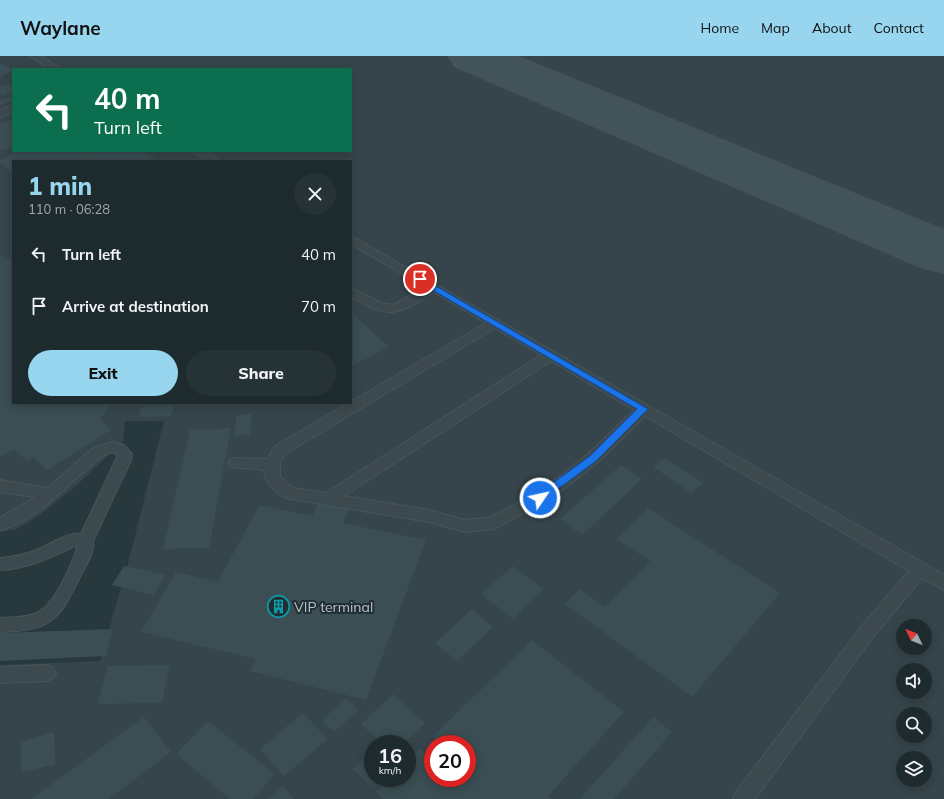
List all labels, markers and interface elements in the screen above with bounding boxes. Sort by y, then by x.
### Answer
text: Waylane [20,16,101,40]
text: Home [700,19,739,37]
text: Map [761,19,790,37]
text: About [812,19,852,37]
text: Contact [874,19,924,37]
text: 40 m [94,81,160,116]
icon: left [28,84,80,136]
text: Turn left [94,116,162,139]
text: 1 min [28,171,92,201]
button: close [294,173,336,215]
text: 110 m · 06:28 [28,201,110,217]
icon: left [28,243,50,265]
text: Turn left [62,245,121,264]
text: 40 m [301,245,336,264]
pin [403,262,437,296]
icon: arrive [409,268,431,290]
icon: arrive [28,295,50,317]
text: Arrive at destination [62,297,209,316]
text: 70 m [301,297,336,316]
button: Exit [28,350,178,396]
button: Share [186,350,336,396]
position arrow [519,477,561,519]
building icon: VIP terminal [265,594,291,620]
place label: VIP terminal [294,598,373,616]
north arrow [896,619,932,655]
map controls [896,619,932,787]
button: sound [896,663,932,699]
button: search [896,707,932,743]
speed limit sign: 20 [424,735,476,787]
text: 16 [378,743,402,768]
button: layers [896,751,932,787]
text: km/h [379,764,401,777]

